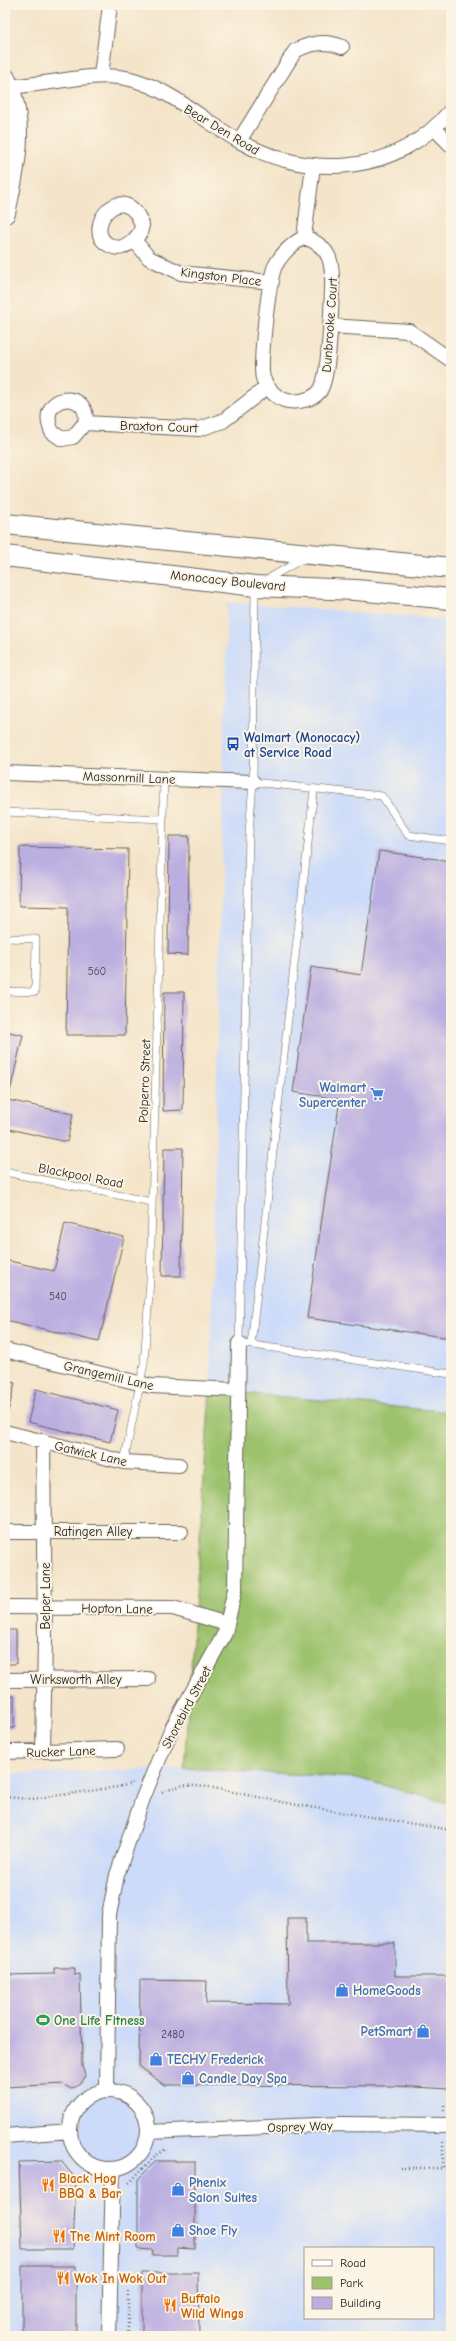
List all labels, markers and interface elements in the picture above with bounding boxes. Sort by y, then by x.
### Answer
street label: Bear Den Road [181,101,262,158]
street label: Kingston Place [180,264,263,289]
street label: Dunbrooke Court [319,276,340,373]
street label: Braxton Court [120,418,199,435]
street label: Monocacy Boulevard [170,567,286,594]
place label: Walmart (Monocacy) at Service Road [244,730,360,760]
bus stop icon: Walmart (Monocacy) at Service Road [225,736,241,752]
street label: Massonmill Lane [82,768,176,787]
house number: 560 [88,965,106,978]
street label: Polperro Street [136,1038,154,1123]
place label: Walmart Supercenter [299,1080,367,1110]
supermarket icon: Walmart Supercenter [369,1086,385,1102]
street label: Blackpool Road [37,1160,125,1191]
house number: 540 [49,1290,67,1303]
street label: Grangemill Lane [62,1358,156,1393]
street label: Gatwick Lane [53,1438,129,1469]
street label: Ratingen Alley [54,1524,133,1539]
street label: Belper Lane [38,1562,53,1630]
street label: Hopton Lane [81,1600,153,1617]
street label: Shorebird Street [158,1662,215,1751]
street label: Wirksworth Alley [30,1672,122,1687]
street label: Rucker Lane [26,1743,96,1760]
shop icon: HomeGoods [334,1982,350,1998]
place label: HomeGoods [353,1983,421,1998]
sports icon: One Life Fitness [35,2012,51,2028]
place label: One Life Fitness [54,2013,145,2028]
shop icon: PetSmart [415,2023,431,2039]
place label: PetSmart [361,2024,413,2039]
house number: 2480 [161,2028,185,2041]
shop icon: TECHY Frederick [148,2051,164,2067]
place label: TECHY Frederick [167,2052,264,2067]
shop icon: Candle Day Spa [180,2070,196,2086]
place label: Candle Day Spa [199,2071,287,2086]
street label: Osprey Way [267,2118,333,2135]
place label: Black Hog BBQ & Bar [59,2171,122,2201]
place label: Phenix Salon Suites [189,2175,258,2205]
restaurant icon: Black Hog BBQ & Bar [40,2177,56,2193]
shop icon: Phenix Salon Suites [170,2181,186,2197]
shop icon: Shoe Fly [170,2222,186,2238]
place label: Shoe Fly [189,2223,237,2238]
restaurant icon: The Mint Room [51,2228,67,2244]
place label: The Mint Room [70,2229,156,2244]
legend [304,2247,434,2319]
text: Road [340,2256,366,2270]
restaurant icon: Wok In Wok Out [55,2270,71,2286]
place label: Wok In Wok Out [74,2271,167,2286]
text: Park [340,2276,363,2290]
place label: Buffalo Wild Wings [181,2291,244,2321]
text: Building [340,2296,381,2310]
restaurant icon: Buffalo Wild Wings [162,2297,178,2313]

